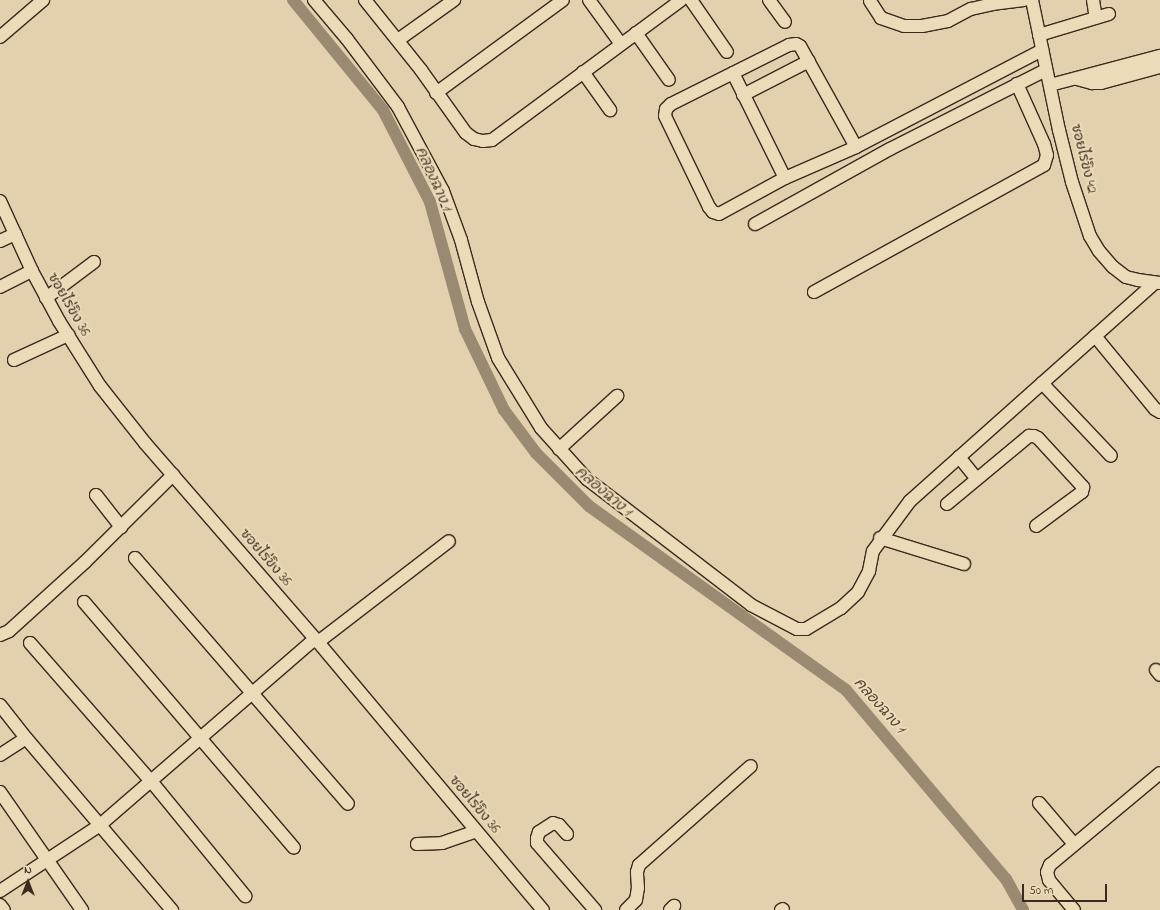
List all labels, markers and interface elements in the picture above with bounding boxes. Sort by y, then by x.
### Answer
street label: ซอยไร่ขิง 42 [1066,123,1100,195]
water label: คลองฉาง 1 [411,144,455,214]
street label: ซอยไร่ขิง 36 [43,270,93,340]
water label: คลองฉาง 1 [571,463,635,521]
street label: ซอยไร่ขิง 36 [236,526,294,590]
water label: คลองฉาง 1 [849,675,909,737]
street label: ซอยไร่ขิง 36 [445,773,503,837]
north arrow [8,862,48,902]
text: N [24,862,32,878]
scale bar [1024,876,1109,902]
text: 50 m [1029,882,1053,900]

